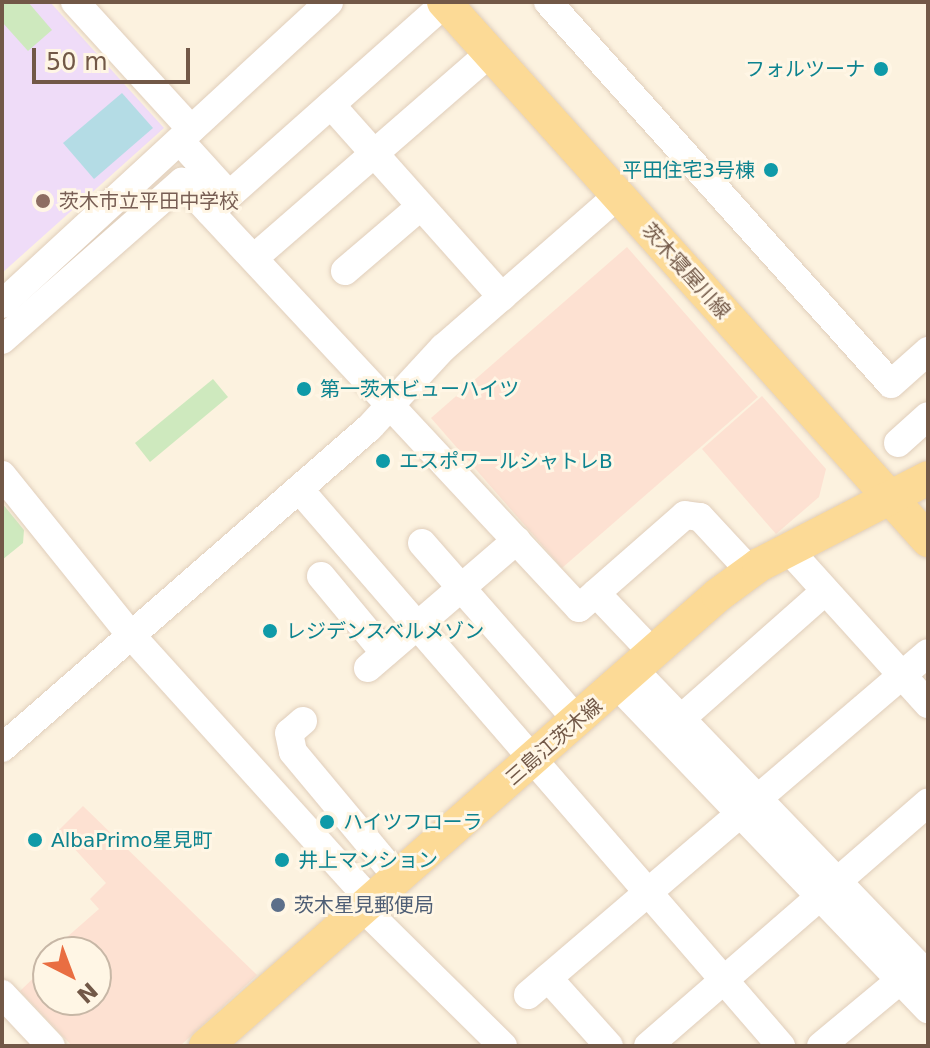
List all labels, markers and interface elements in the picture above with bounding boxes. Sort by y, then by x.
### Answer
scale bar [36,32,194,82]
text: 50 m [46,48,108,76]
place label: フォルツーナ [745,57,865,81]
marker: フォルツーナ [872,60,890,78]
place label: 平田住宅3号棟 [622,158,755,182]
marker: 平田住宅3号棟 [762,161,780,179]
place label: 茨木市立平田中学校 [59,189,239,213]
marker: 茨木市立平田中学校 [34,192,52,210]
street label: 茨木寝屋川線 [637,218,735,324]
place label: 第一茨木ビューハイツ [320,377,520,401]
marker: 第一茨木ビューハイツ [295,380,313,398]
place label: エスポワールシャトレB [399,449,613,473]
marker: エスポワールシャトレB [374,452,392,470]
place label: レジデンスベルメゾン [286,619,486,643]
marker: レジデンスベルメゾン [261,622,279,640]
street label: 三島江茨木線 [501,694,607,790]
place label: ハイツフローラ [343,810,483,834]
marker: ハイツフローラ [318,813,336,831]
place label: AlbaPrimo星見町 [51,828,212,852]
marker: AlbaPrimo星見町 [26,831,44,849]
place label: 井上マンション [298,848,438,872]
marker: 井上マンション [273,851,291,869]
place label: 茨木星見郵便局 [294,893,434,917]
marker: 茨木星見郵便局 [269,896,287,914]
north arrow [32,936,112,1016]
text: N [72,977,102,1008]

